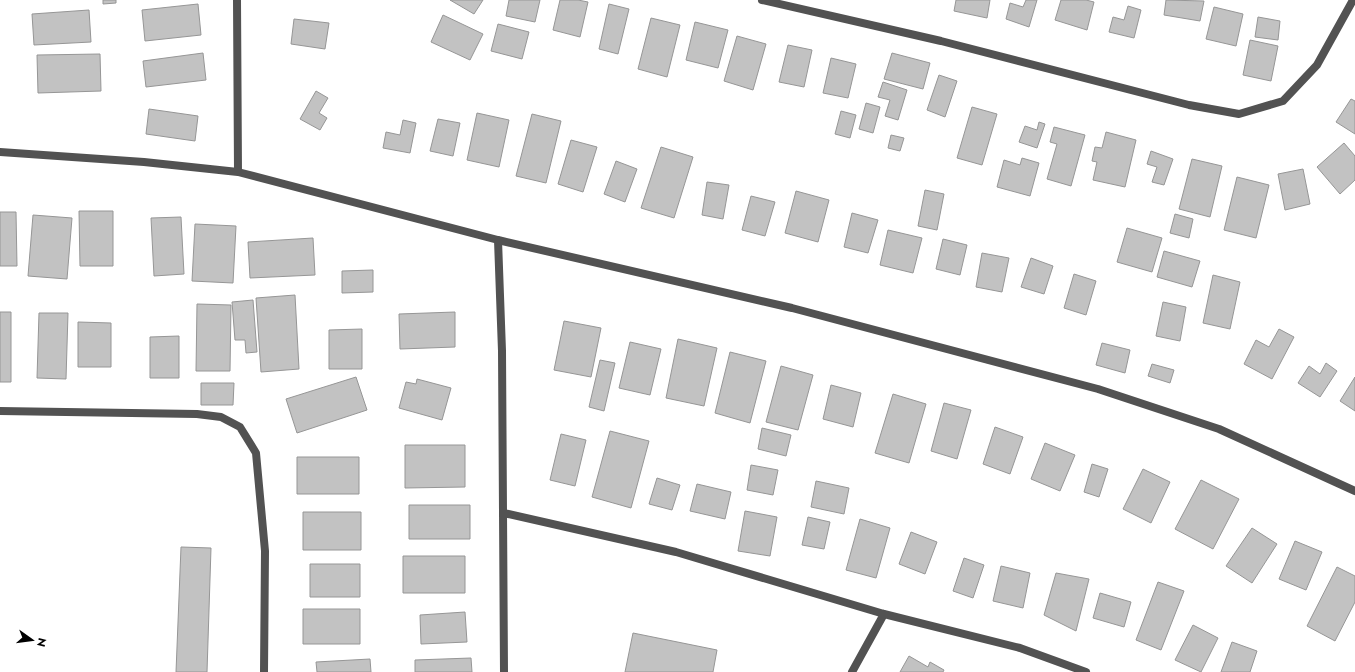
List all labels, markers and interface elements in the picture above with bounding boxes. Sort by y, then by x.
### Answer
north arrow [12,620,52,660]
text: N [33,636,51,649]

